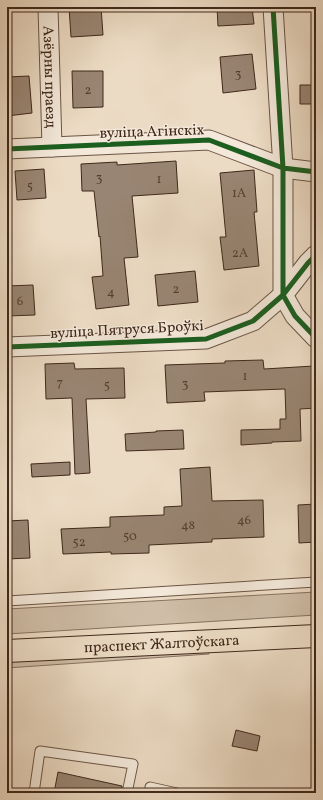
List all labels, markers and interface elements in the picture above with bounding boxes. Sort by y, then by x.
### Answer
street label: Азёрны праезд [37,25,60,129]
house number: 3 [235,66,242,84]
house number: 2 [85,82,92,100]
street label: вуліца Агінскіх [99,120,205,145]
house number: 3 [96,170,103,188]
house number: 1 [156,171,162,189]
house number: 5 [27,178,33,196]
house number: 1А [232,185,246,203]
house number: 2А [232,245,248,263]
house number: 2 [173,281,180,299]
house number: 4 [107,284,115,302]
house number: 6 [17,293,24,311]
street label: вуліца Пятруся Броўкі [50,316,204,345]
house number: 1 [242,368,248,386]
house number: 7 [57,374,63,392]
house number: 3 [182,376,189,394]
house number: 5 [104,377,110,395]
house number: 46 [237,512,252,530]
house number: 48 [181,517,195,535]
house number: 50 [123,528,137,546]
house number: 52 [72,534,86,552]
street label: праспект Жалтоўскага [84,631,240,659]

